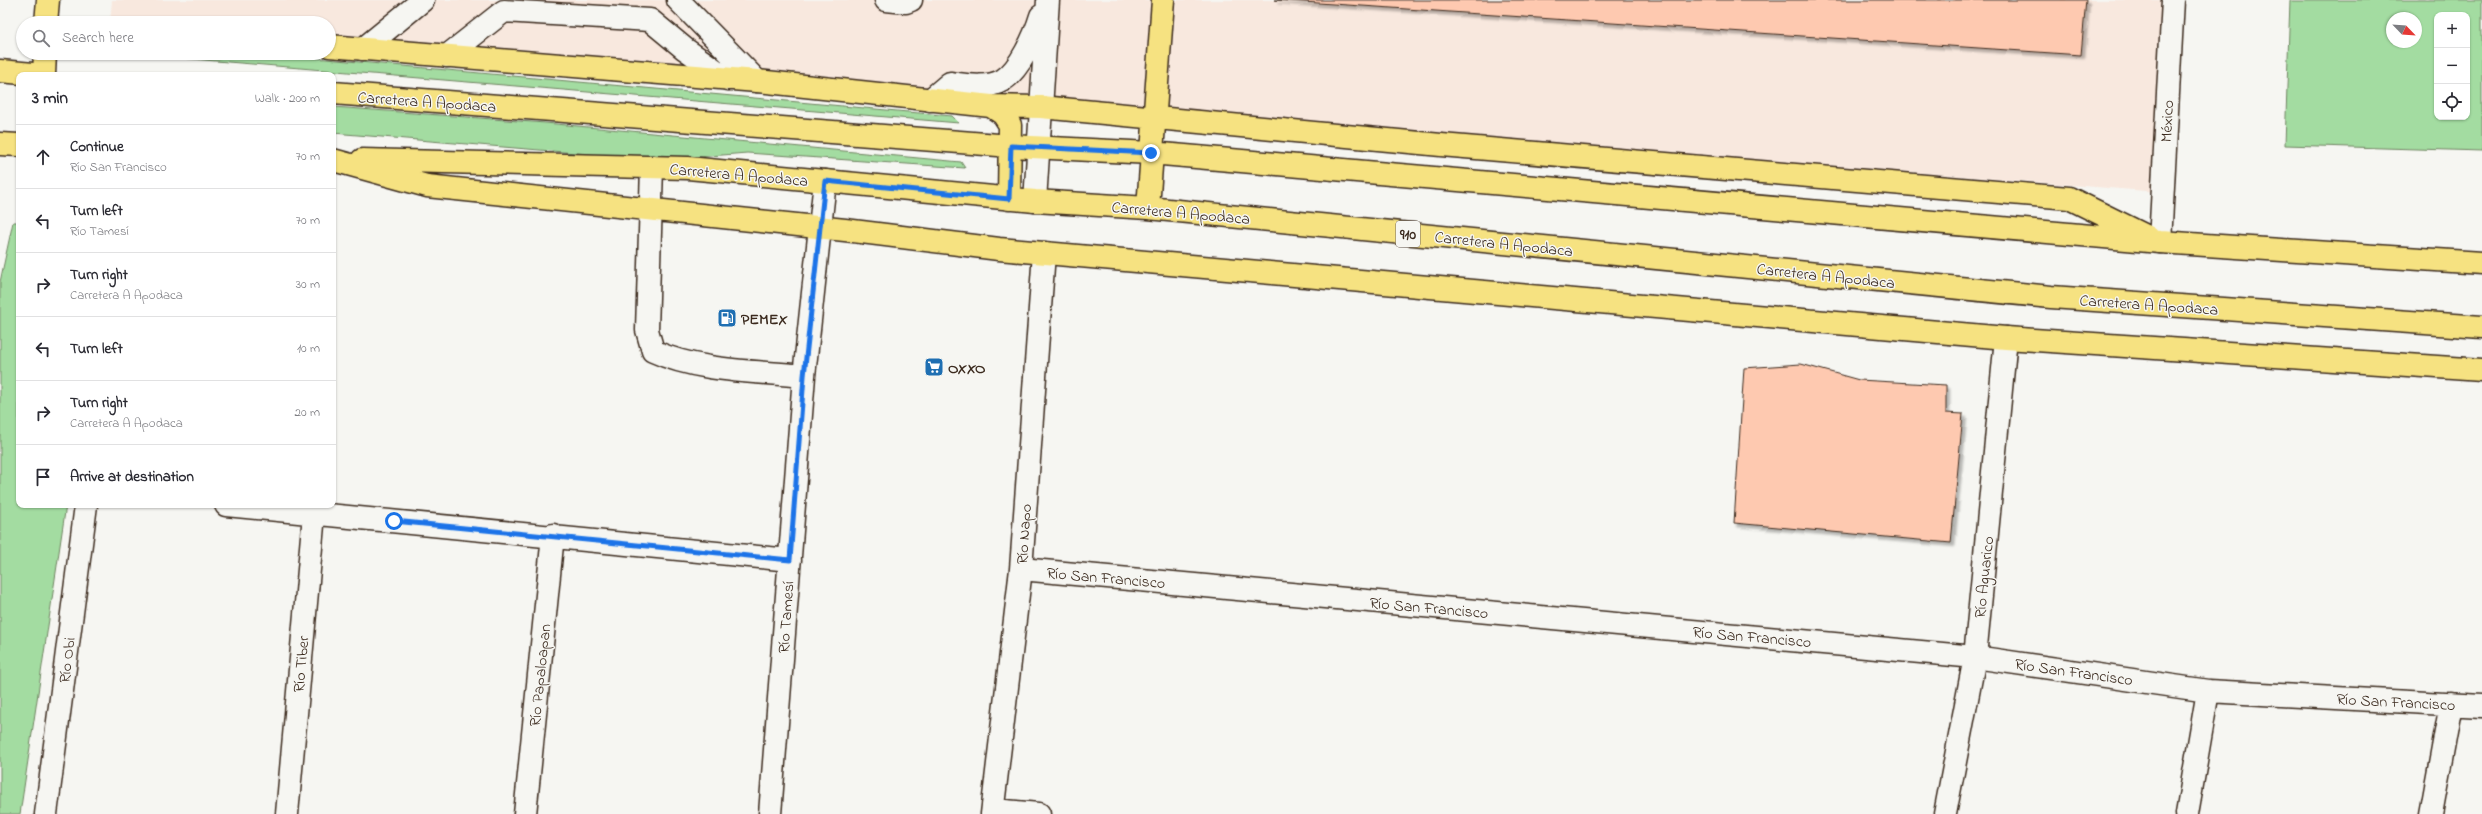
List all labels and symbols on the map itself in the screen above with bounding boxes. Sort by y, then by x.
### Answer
north arrow [2386,12,2422,48]
street label: Carretera A Apodaca [357,86,497,120]
street label: México [2155,99,2181,143]
route end [1142,144,1160,162]
street label: Carretera A Apodaca [669,158,809,194]
street label: Carretera A Apodaca [1111,196,1251,232]
road number: 910 [1396,221,1420,247]
street label: Carretera A Apodaca [1434,226,1574,264]
street label: Carretera A Apodaca [1756,258,1896,296]
street label: Carretera A Apodaca [2079,289,2219,323]
fuel station icon: PEMEX [716,307,738,329]
place label: PEMEX [741,308,788,332]
supermarket icon: OXXO [923,356,945,378]
place label: OXXO [948,357,986,381]
street label: Río Napo [1011,503,1039,565]
route start [385,512,403,530]
street label: Río Aguarico [1969,535,2001,619]
street label: Río San Francisco [1046,562,1166,596]
street label: Río Tamesí [772,580,802,654]
street label: Río San Francisco [1369,592,1489,626]
street label: Río San Francisco [1692,621,1812,655]
street label: Río Papaloapan [524,623,558,728]
street label: Río Tiber [288,635,316,693]
street label: Río Obi [53,636,83,684]
street label: Río San Francisco [2013,653,2134,693]
street label: Río San Francisco [2336,688,2456,718]

